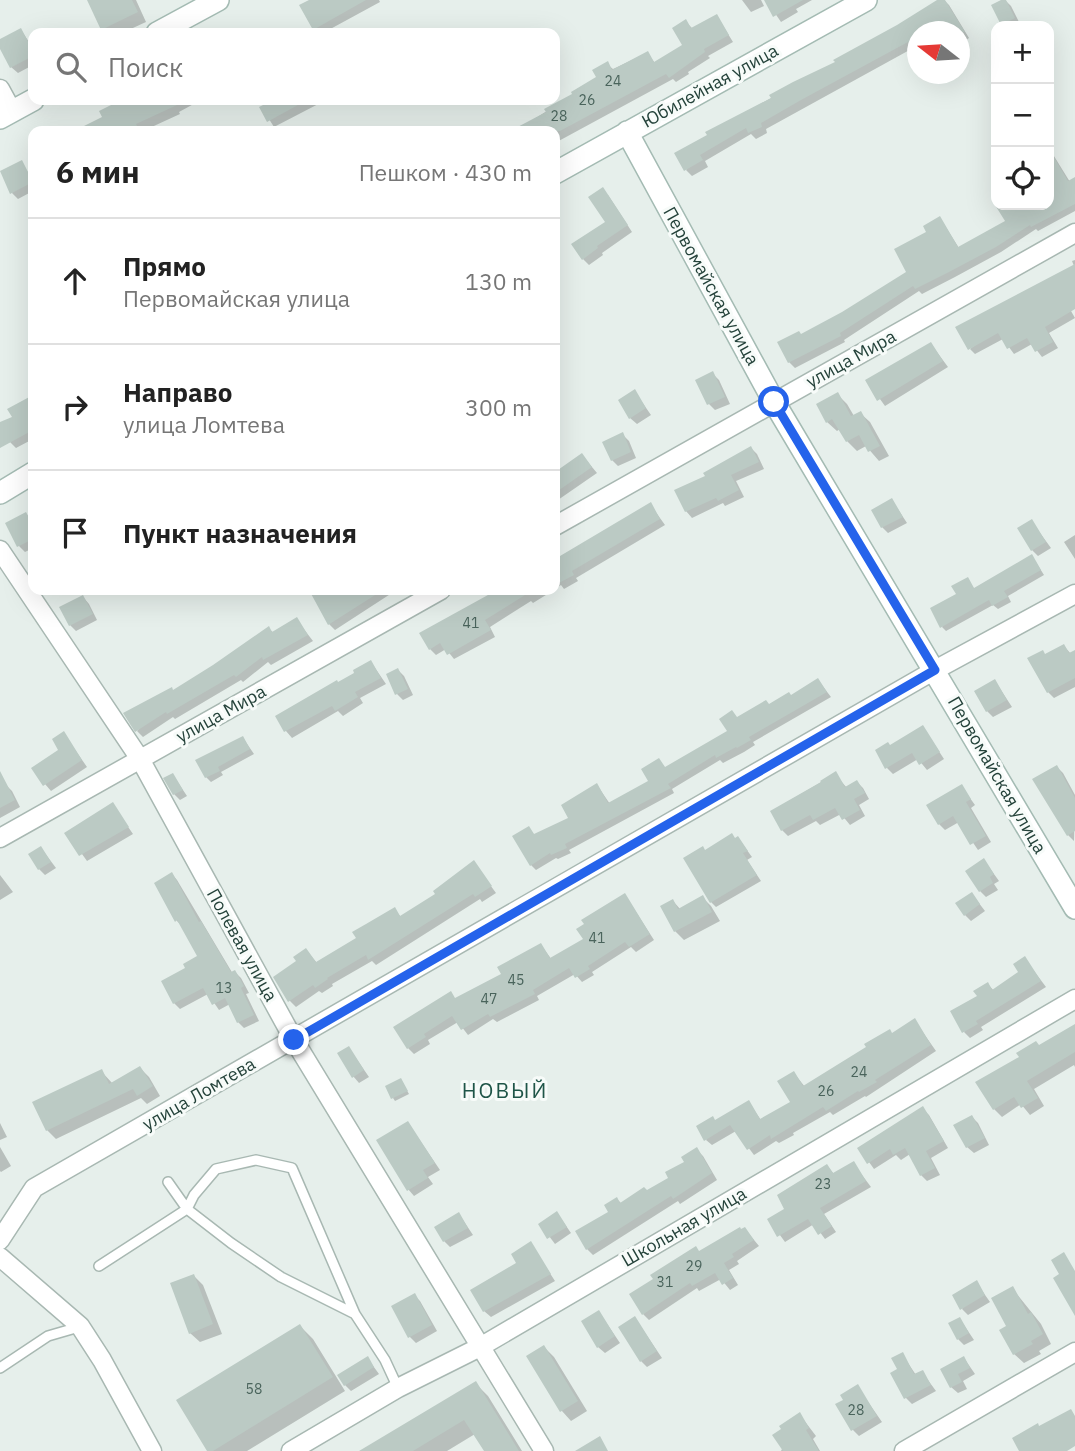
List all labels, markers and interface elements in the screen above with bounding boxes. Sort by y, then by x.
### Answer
north arrow [907,21,970,84]
map controls [991,21,1054,210]
button: + [991,21,1054,84]
search box [28,28,560,105]
street label: Юбилейная улица [637,38,782,133]
icon: search [52,48,90,86]
text: Поиск [108,50,183,84]
house number: 24 [605,72,621,90]
button: − [991,84,1054,147]
house number: 26 [579,91,595,109]
house number: 28 [551,107,567,125]
button: locate [991,147,1054,210]
text: 6 мин [56,152,140,191]
text: Пешком · 430 m [359,157,532,187]
street label: Первомайская улица [658,202,765,369]
text: Прямо [123,249,206,283]
icon: ahead [56,262,94,300]
text: 130 m [465,266,532,296]
text: Первомайская улица [123,283,350,313]
street label: улица Мира [802,324,900,393]
text: Направо [123,375,232,409]
route start [758,386,789,417]
icon: right [56,388,94,426]
text: 300 m [465,392,532,422]
text: улица Ломтева [123,409,285,439]
icon: arrive [56,514,94,552]
text: Пункт назначения [123,516,357,550]
house number: 41 [463,614,479,632]
street label: улица Мира [172,679,270,748]
street label: Первомайская улица [943,692,1052,858]
street label: Полевая улица [202,884,283,1006]
house number: 41 [589,929,605,947]
house number: 45 [508,971,524,989]
house number: 13 [216,979,232,997]
house number: 47 [481,990,497,1008]
route end [278,1024,309,1055]
street label: улица Ломтева [138,1052,260,1135]
house number: 24 [851,1063,867,1081]
district label: НОВЫЙ [462,1076,548,1104]
house number: 26 [818,1082,834,1100]
house number: 23 [815,1175,831,1193]
street label: Школьная улица [617,1181,751,1272]
house number: 29 [686,1257,702,1275]
house number: 31 [657,1273,673,1291]
house number: 58 [246,1380,262,1398]
house number: 28 [848,1401,864,1419]

